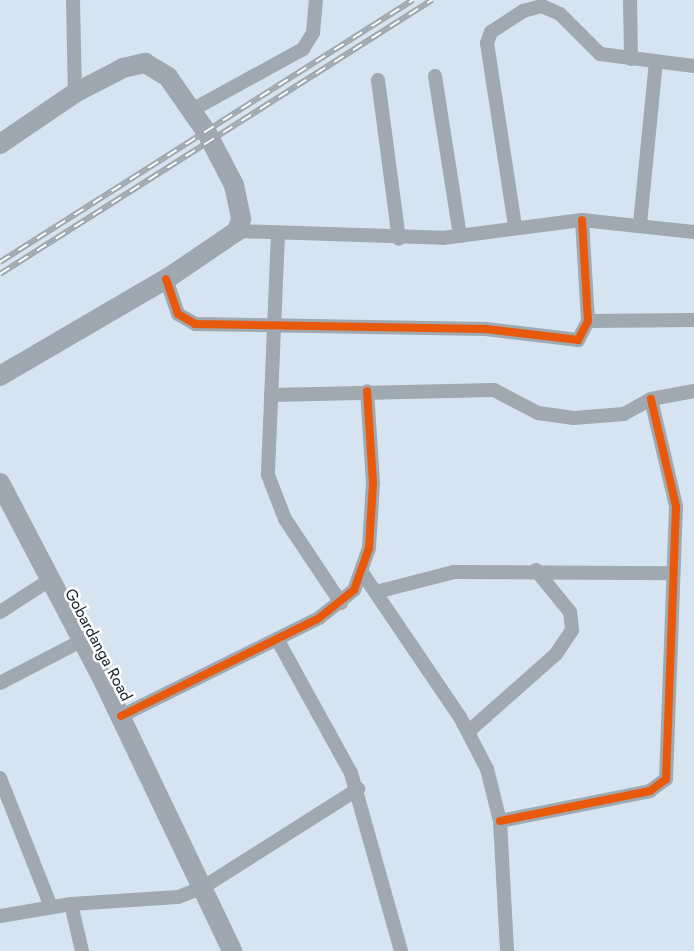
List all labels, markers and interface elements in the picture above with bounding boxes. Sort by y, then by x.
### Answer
street label: Gobardanga Road [60,585,136,705]

